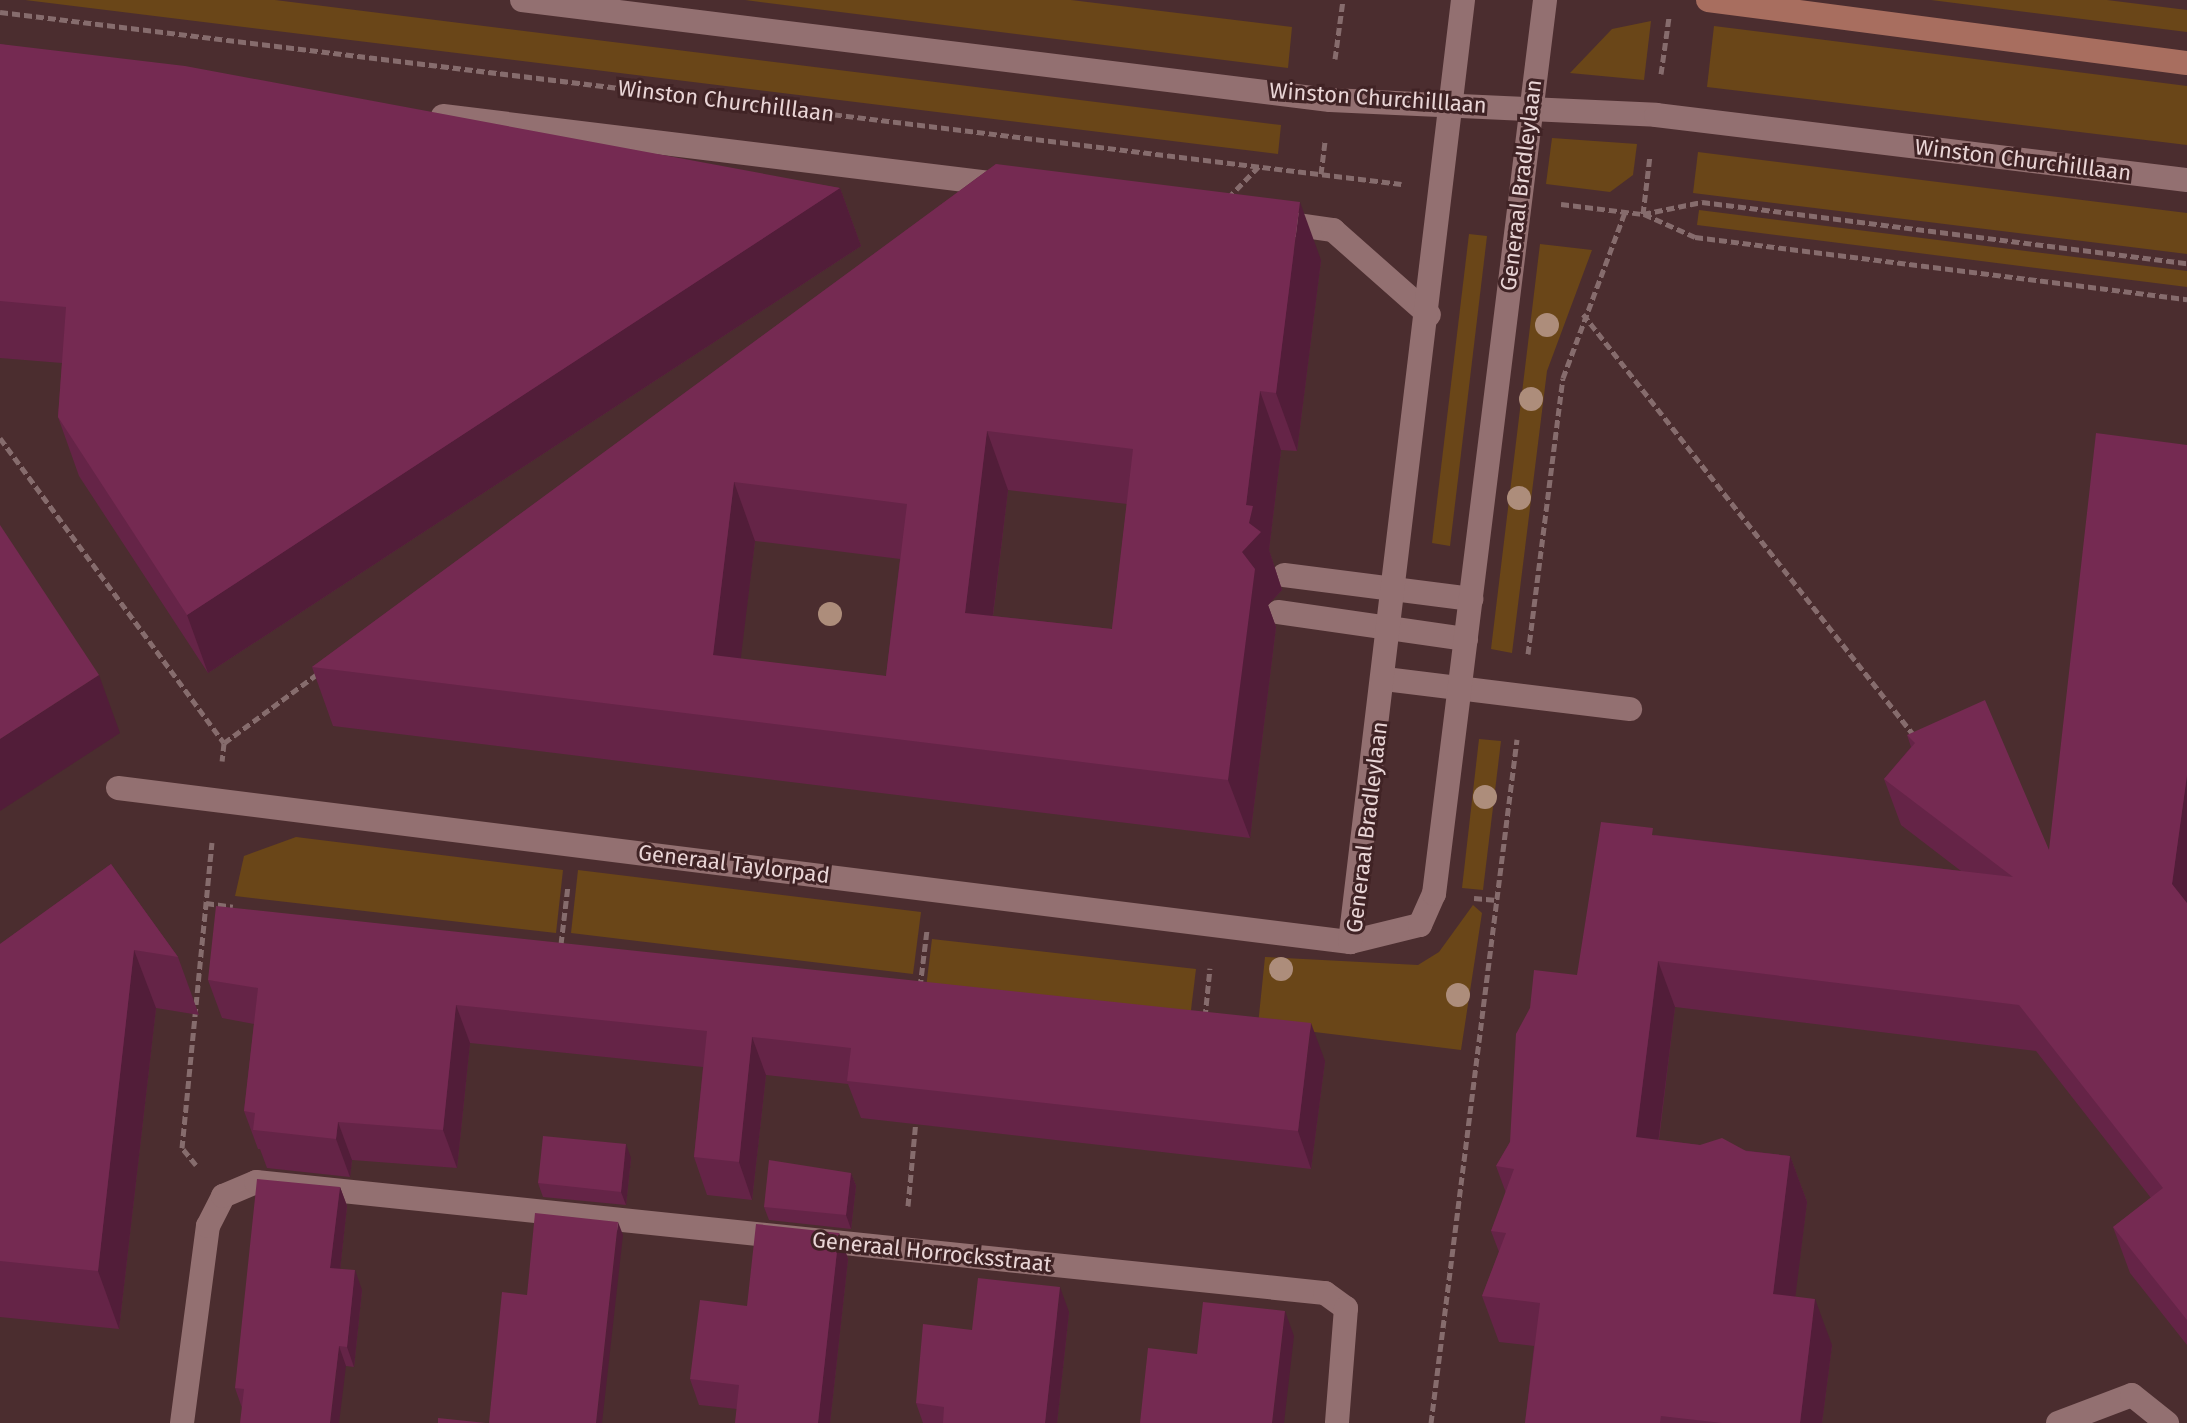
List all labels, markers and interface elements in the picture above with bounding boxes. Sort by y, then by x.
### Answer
street label: Winston Churchilllaan [616,75,836,127]
street label: Winston Churchilllaan [1268,77,1488,119]
street label: Generaal Bradleylaan [1495,78,1547,292]
street label: Winston Churchilllaan [1913,134,2133,186]
street label: Generaal Bradleylaan [1341,720,1393,934]
street label: Generaal Taylorpad [637,839,831,889]
street label: Generaal Horrocksstraat [811,1226,1053,1278]

